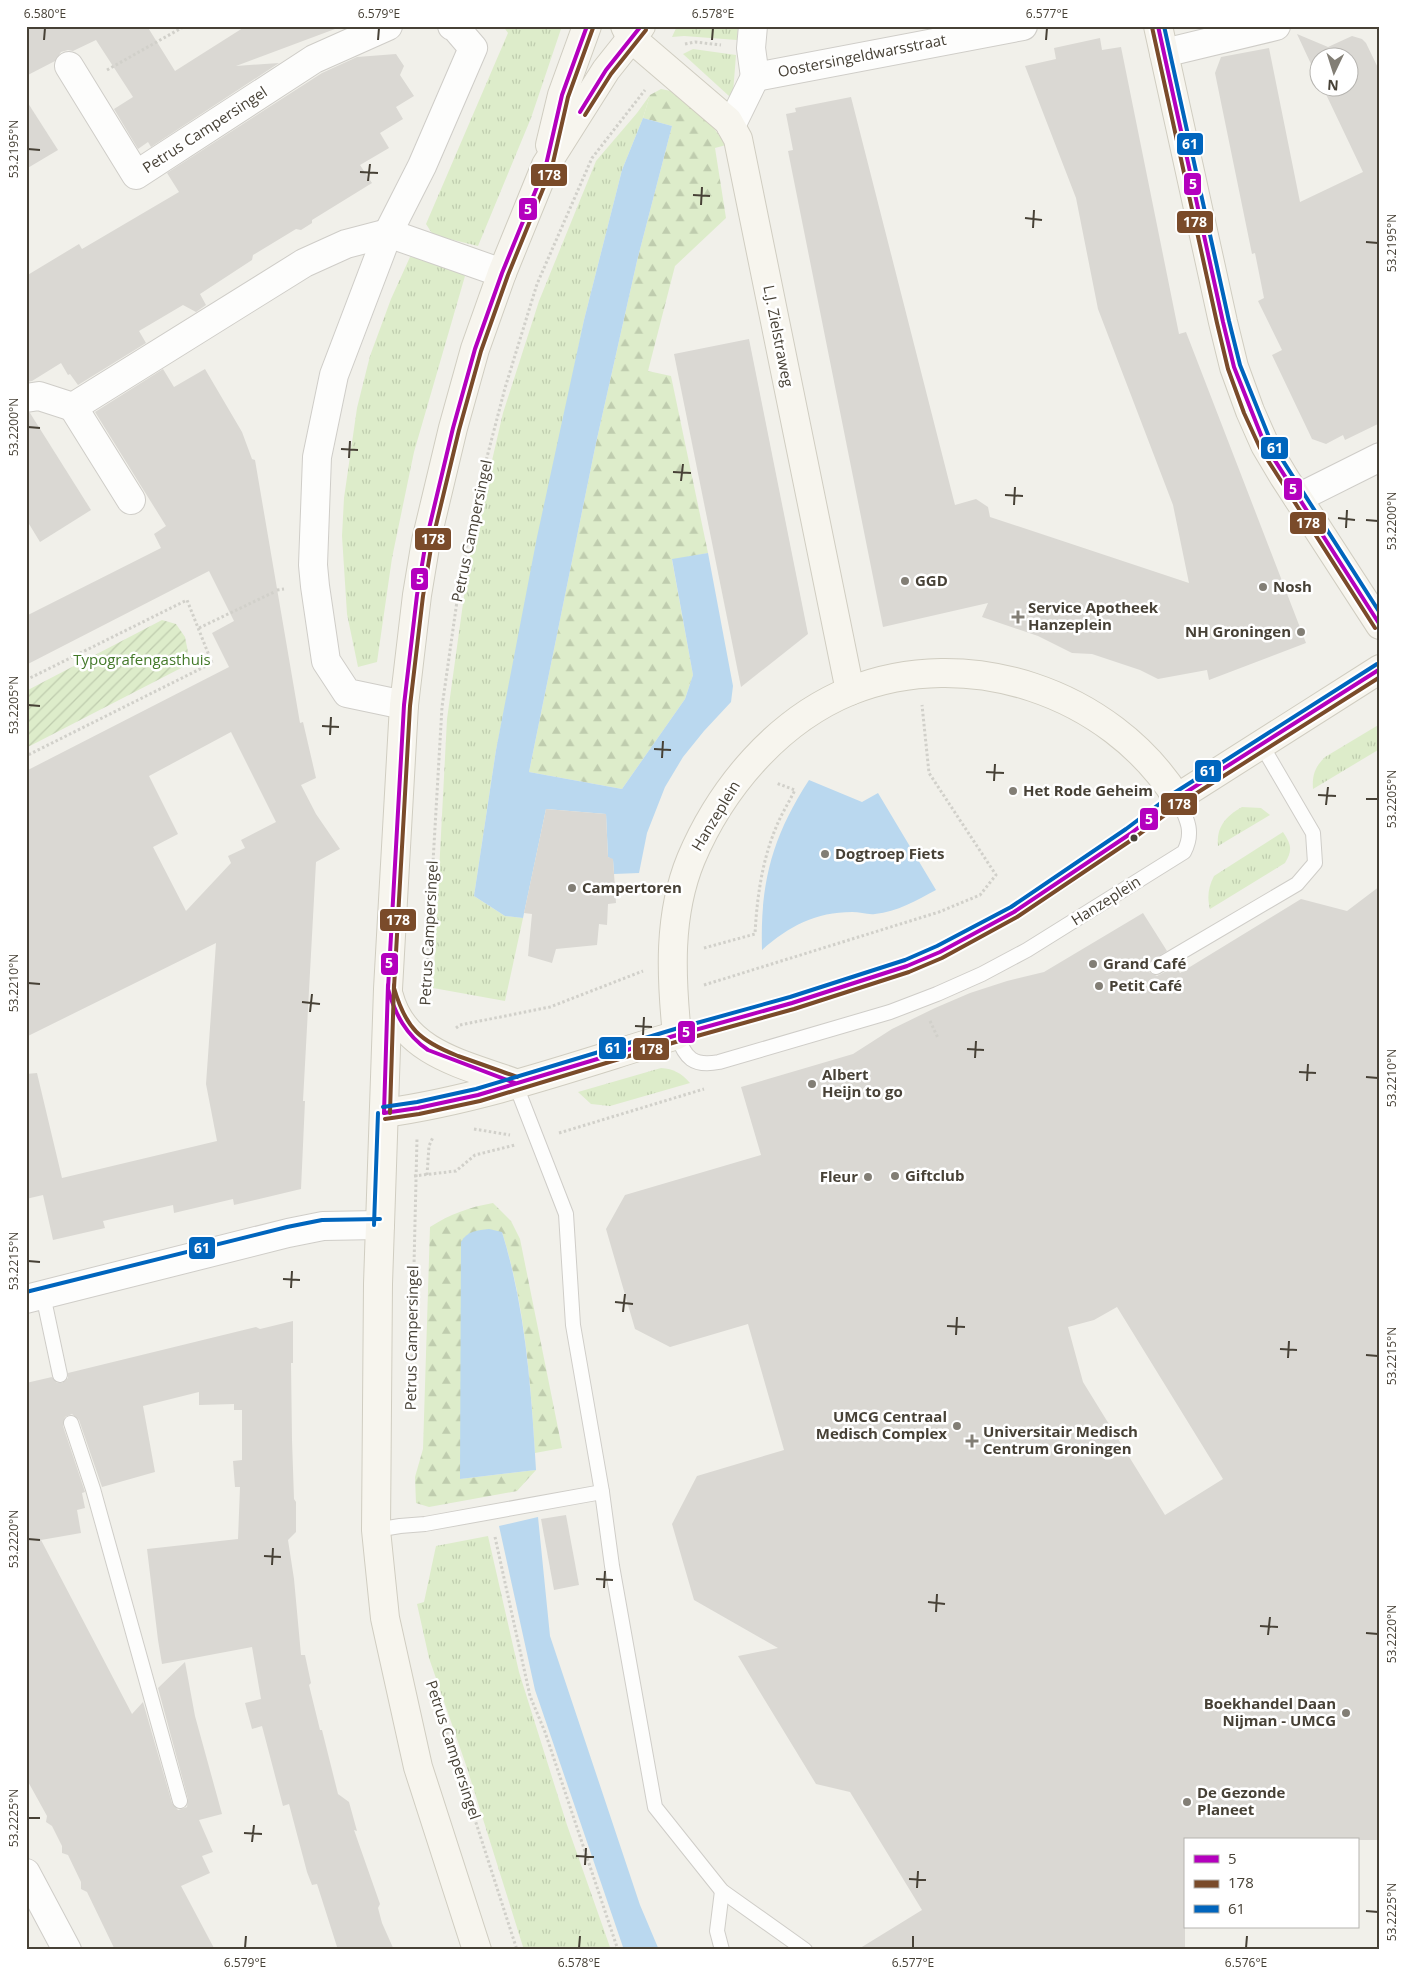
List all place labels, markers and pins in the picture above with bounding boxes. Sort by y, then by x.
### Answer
place label: GGD [915,570,948,590]
marker: GGD [899,575,911,587]
place label: Nosh [1273,576,1312,596]
marker: Nosh [1257,581,1269,593]
place label: Service Apotheek Hanzeplein [1028,597,1159,634]
marker: Service Apotheek Hanzeplein [1012,611,1024,623]
place label: NH Groningen [1185,621,1291,641]
marker: NH Groningen [1295,626,1307,638]
place label: Het Rode Geheim [1023,780,1153,800]
marker: Het Rode Geheim [1007,785,1019,797]
unlabelled marker [1129,833,1139,843]
place label: Dogtroep Fiets [835,843,944,863]
marker: Dogtroep Fiets [819,848,831,860]
place label: Campertoren [582,877,682,897]
marker: Campertoren [566,882,578,894]
place label: Grand Café [1103,953,1186,973]
marker: Grand Café [1087,958,1099,970]
place label: Petit Café [1109,975,1182,995]
marker: Petit Café [1093,980,1105,992]
place label: Albert Heijn to go [822,1064,903,1101]
marker: Albert Heijn to go [806,1078,818,1090]
place label: Giftclub [905,1165,964,1185]
place label: Fleur [820,1166,858,1186]
marker: Giftclub [889,1170,901,1182]
marker: Fleur [862,1171,874,1183]
place label: UMCG Centraal Medisch Complex [816,1406,947,1443]
marker: UMCG Centraal Medisch Complex [951,1420,963,1432]
place label: Universitair Medisch Centrum Groningen [983,1421,1138,1458]
marker: Universitair Medisch Centrum Groningen [965,1434,979,1448]
place label: Boekhandel Daan Nijman - UMCG [1204,1693,1336,1730]
marker: Boekhandel Daan Nijman - UMCG [1340,1707,1352,1719]
place label: De Gezonde Planeet [1197,1782,1286,1819]
marker: De Gezonde Planeet [1181,1796,1193,1808]

